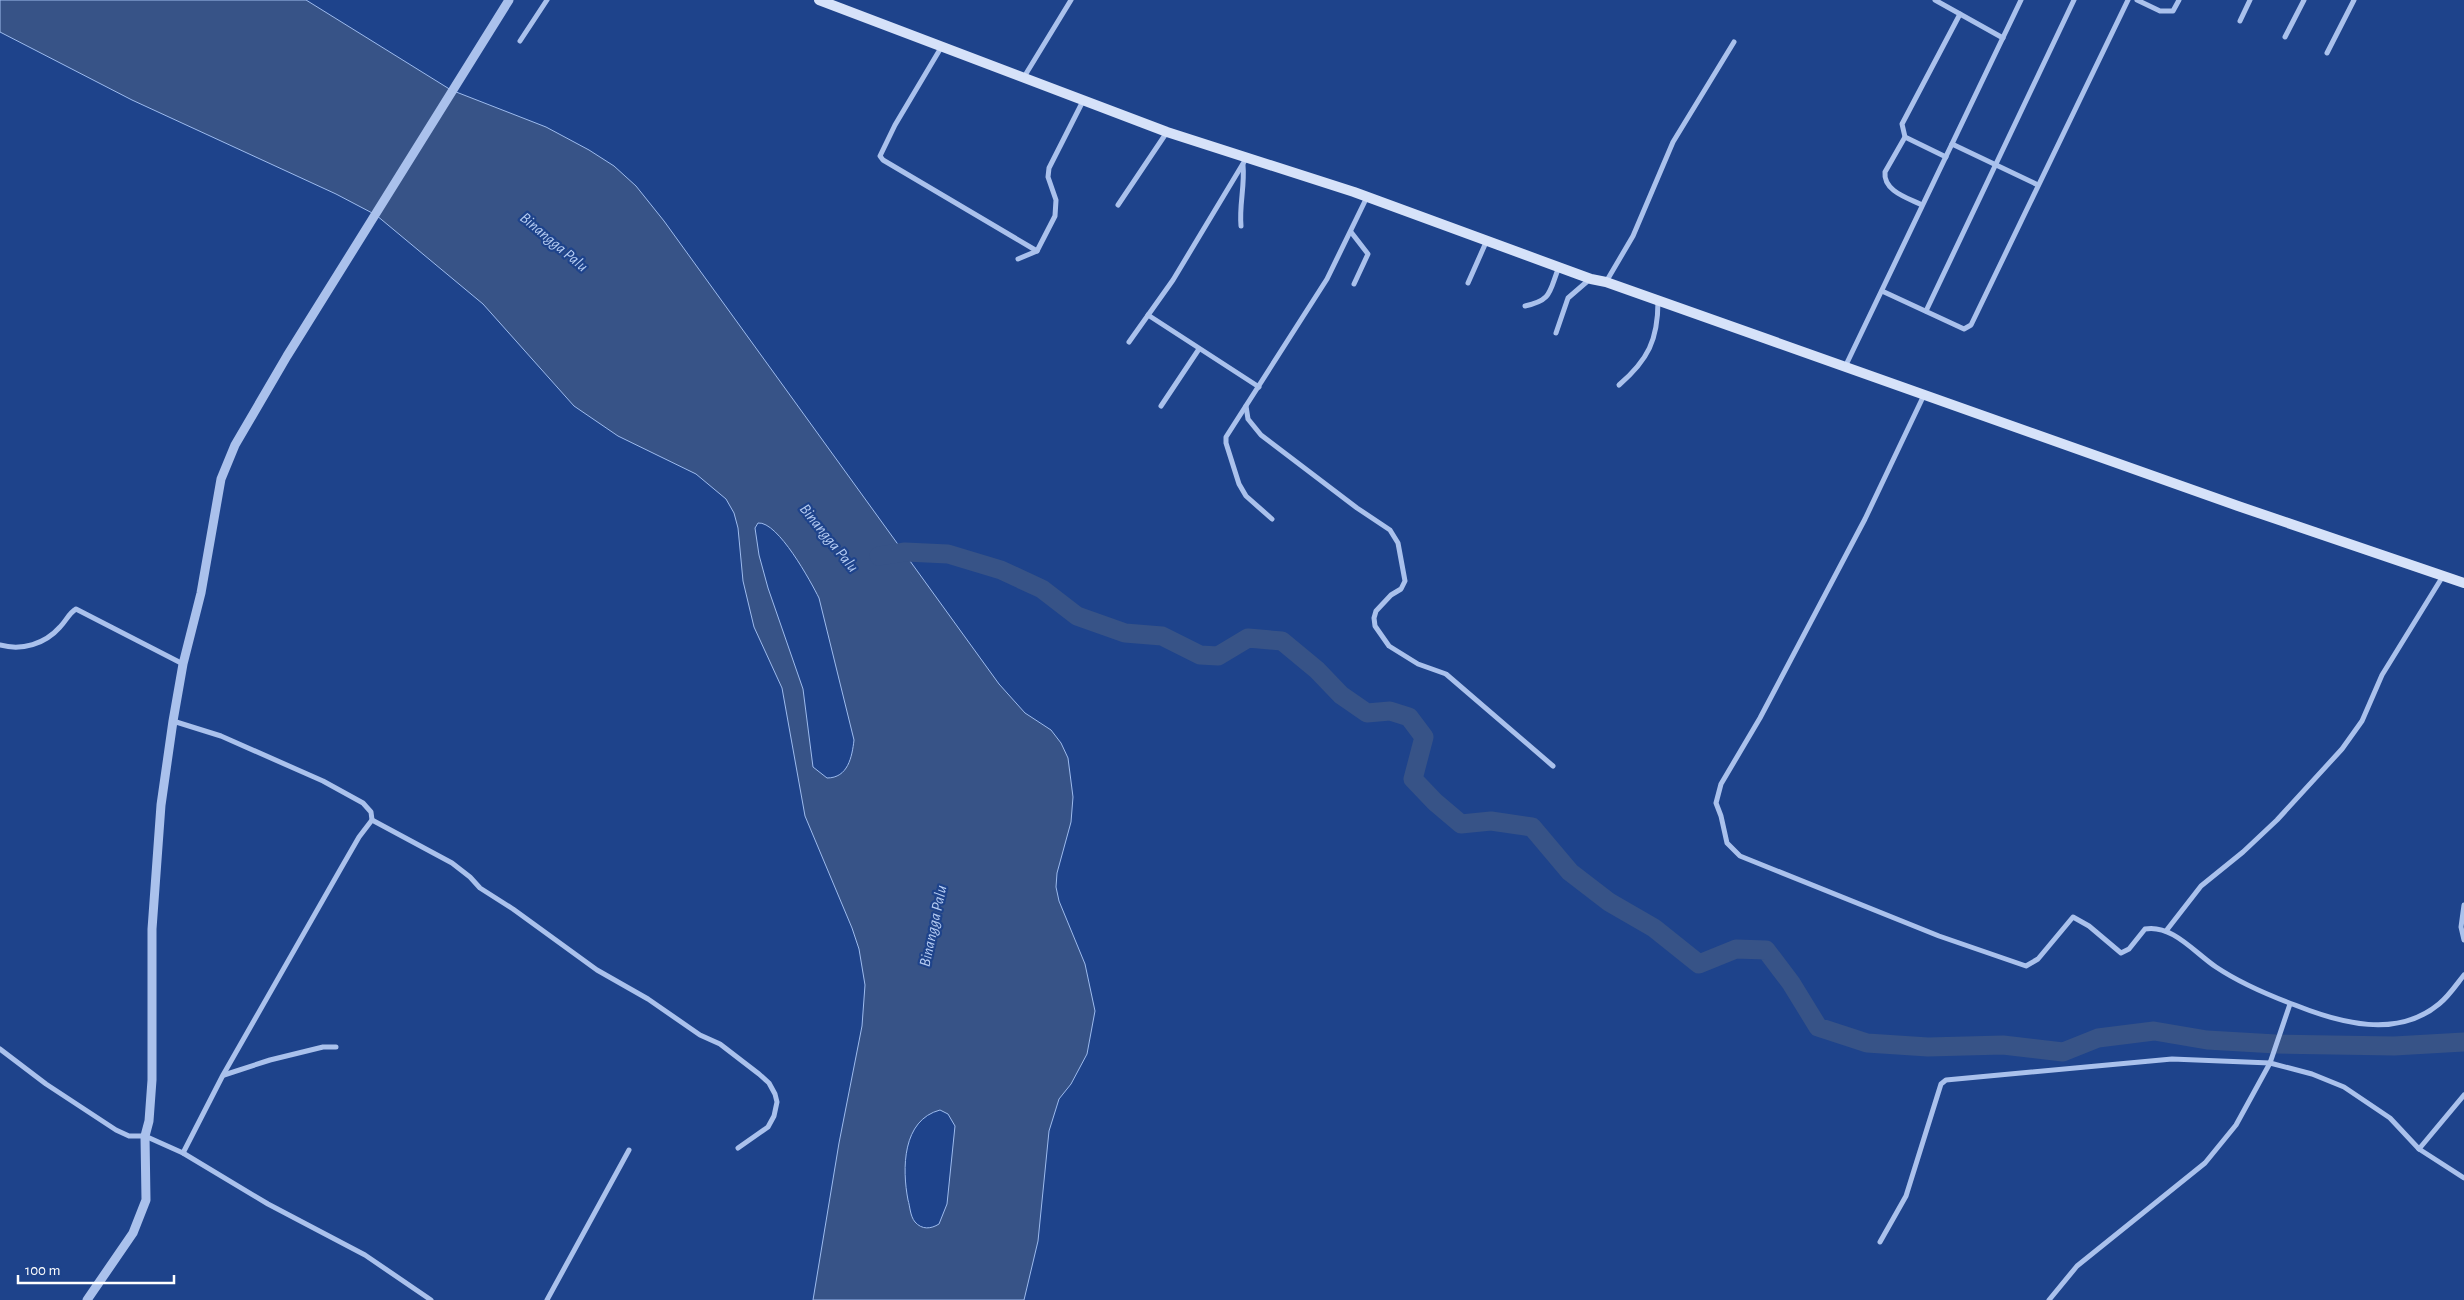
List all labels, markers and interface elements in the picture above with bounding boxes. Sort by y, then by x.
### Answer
water label: Binangga Palu [517,209,591,275]
water label: Binangga Palu [797,501,861,575]
water label: Binangga Palu [917,884,949,968]
scale bar [18,1252,174,1284]
text: 100 m [25,1263,60,1278]

